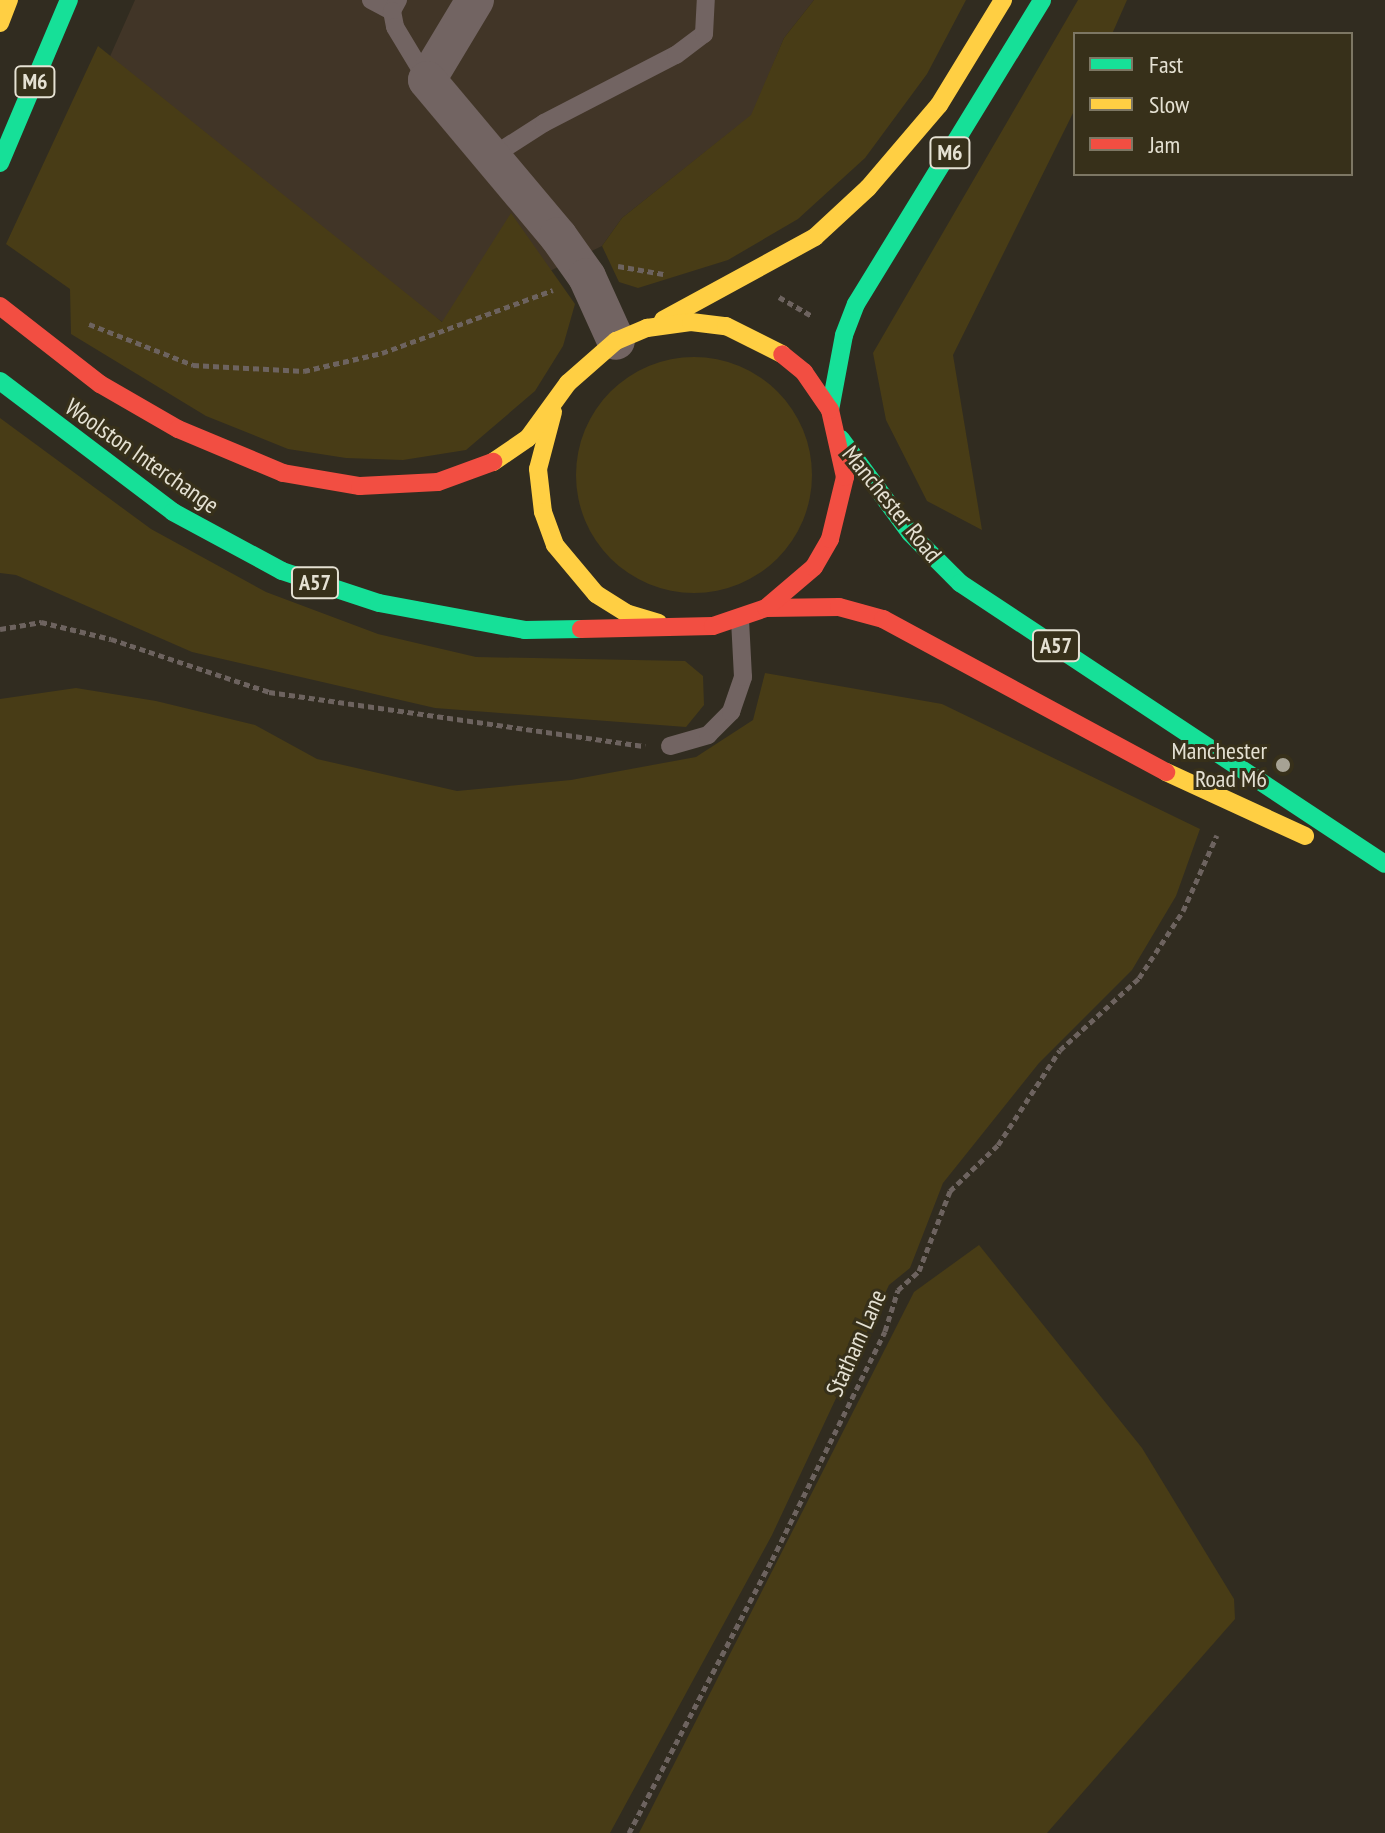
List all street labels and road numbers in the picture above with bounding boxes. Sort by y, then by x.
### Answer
road number: M6 [13,64,57,100]
road number: M6 [928,135,972,171]
street label: Woolston Interchange [60,392,224,520]
street label: Manchester Road [836,440,948,568]
road number: A57 [289,565,341,601]
road number: A57 [1030,628,1082,664]
street label: Statham Lane [820,1285,892,1401]

